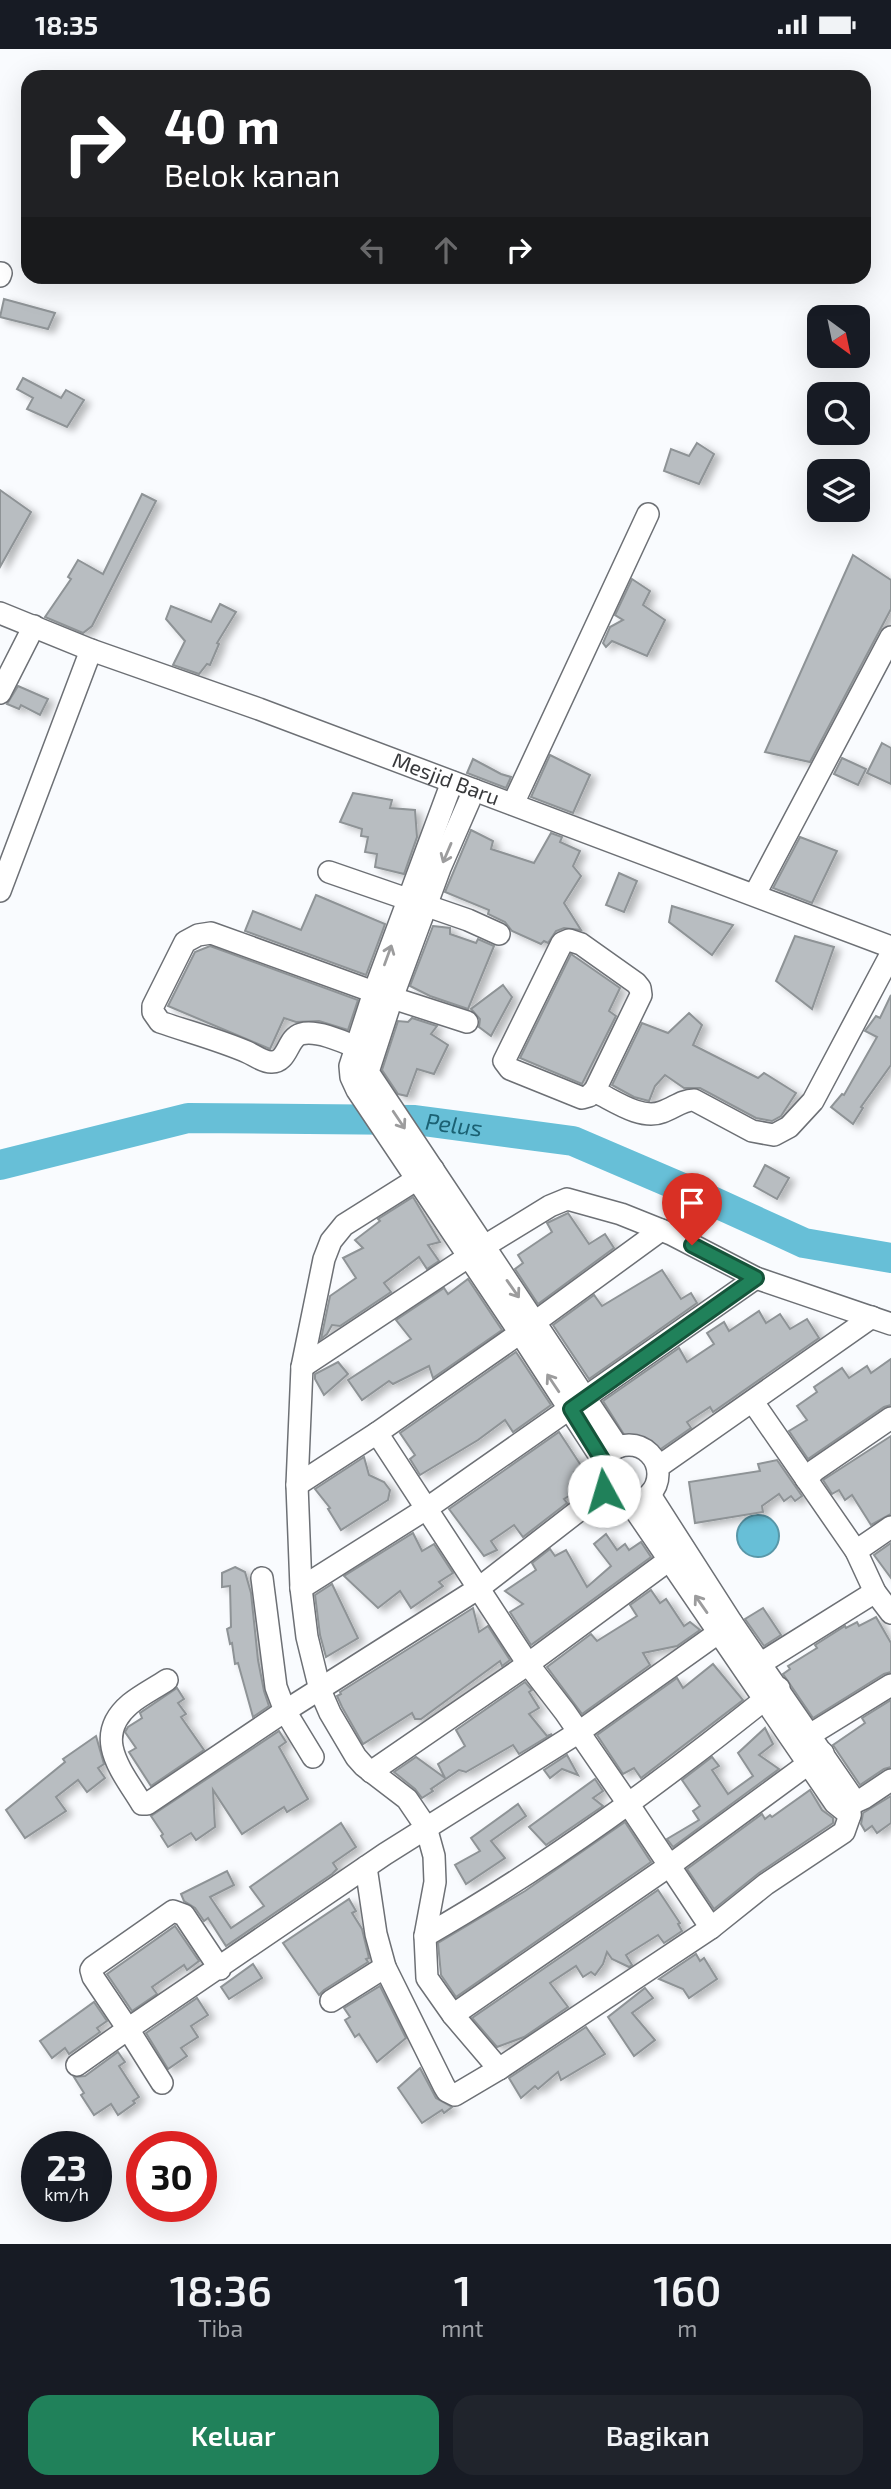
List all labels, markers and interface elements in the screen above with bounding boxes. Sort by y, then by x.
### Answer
text: 18:35 [35,9,98,40]
text: 40 m [164,95,280,154]
icon: right [49,98,140,189]
text: Belok kanan [164,155,340,193]
icon: left [354,231,392,269]
icon: ahead [427,231,465,269]
icon: right [500,231,538,269]
north arrow [807,305,870,367]
map controls [807,305,870,522]
button: search [807,382,870,445]
button: layers [807,459,870,522]
street label: Mesjid Baru [389,746,503,810]
one-way arrow [440,841,453,863]
one-way arrow [383,945,395,967]
water label: Pelus [424,1107,484,1142]
one-way arrow [392,1110,406,1129]
pin [662,1173,722,1245]
icon: arrive [673,1184,711,1222]
one-way arrow [506,1279,520,1298]
one-way arrow [546,1373,560,1393]
position arrow [567,1454,641,1528]
one-way arrow [694,1595,708,1614]
speed limit sign: 30 [126,2131,217,2222]
text: 23 [46,2146,87,2188]
text: km/h [44,2183,89,2205]
text: 18:36 [170,2264,272,2314]
text: 1 [454,2264,471,2314]
text: 160 [653,2264,721,2314]
text: Tiba [198,2314,243,2342]
text: mnt [441,2314,484,2342]
text: m [677,2314,697,2342]
button: Keluar [28,2395,439,2475]
button: Bagikan [453,2395,863,2475]

